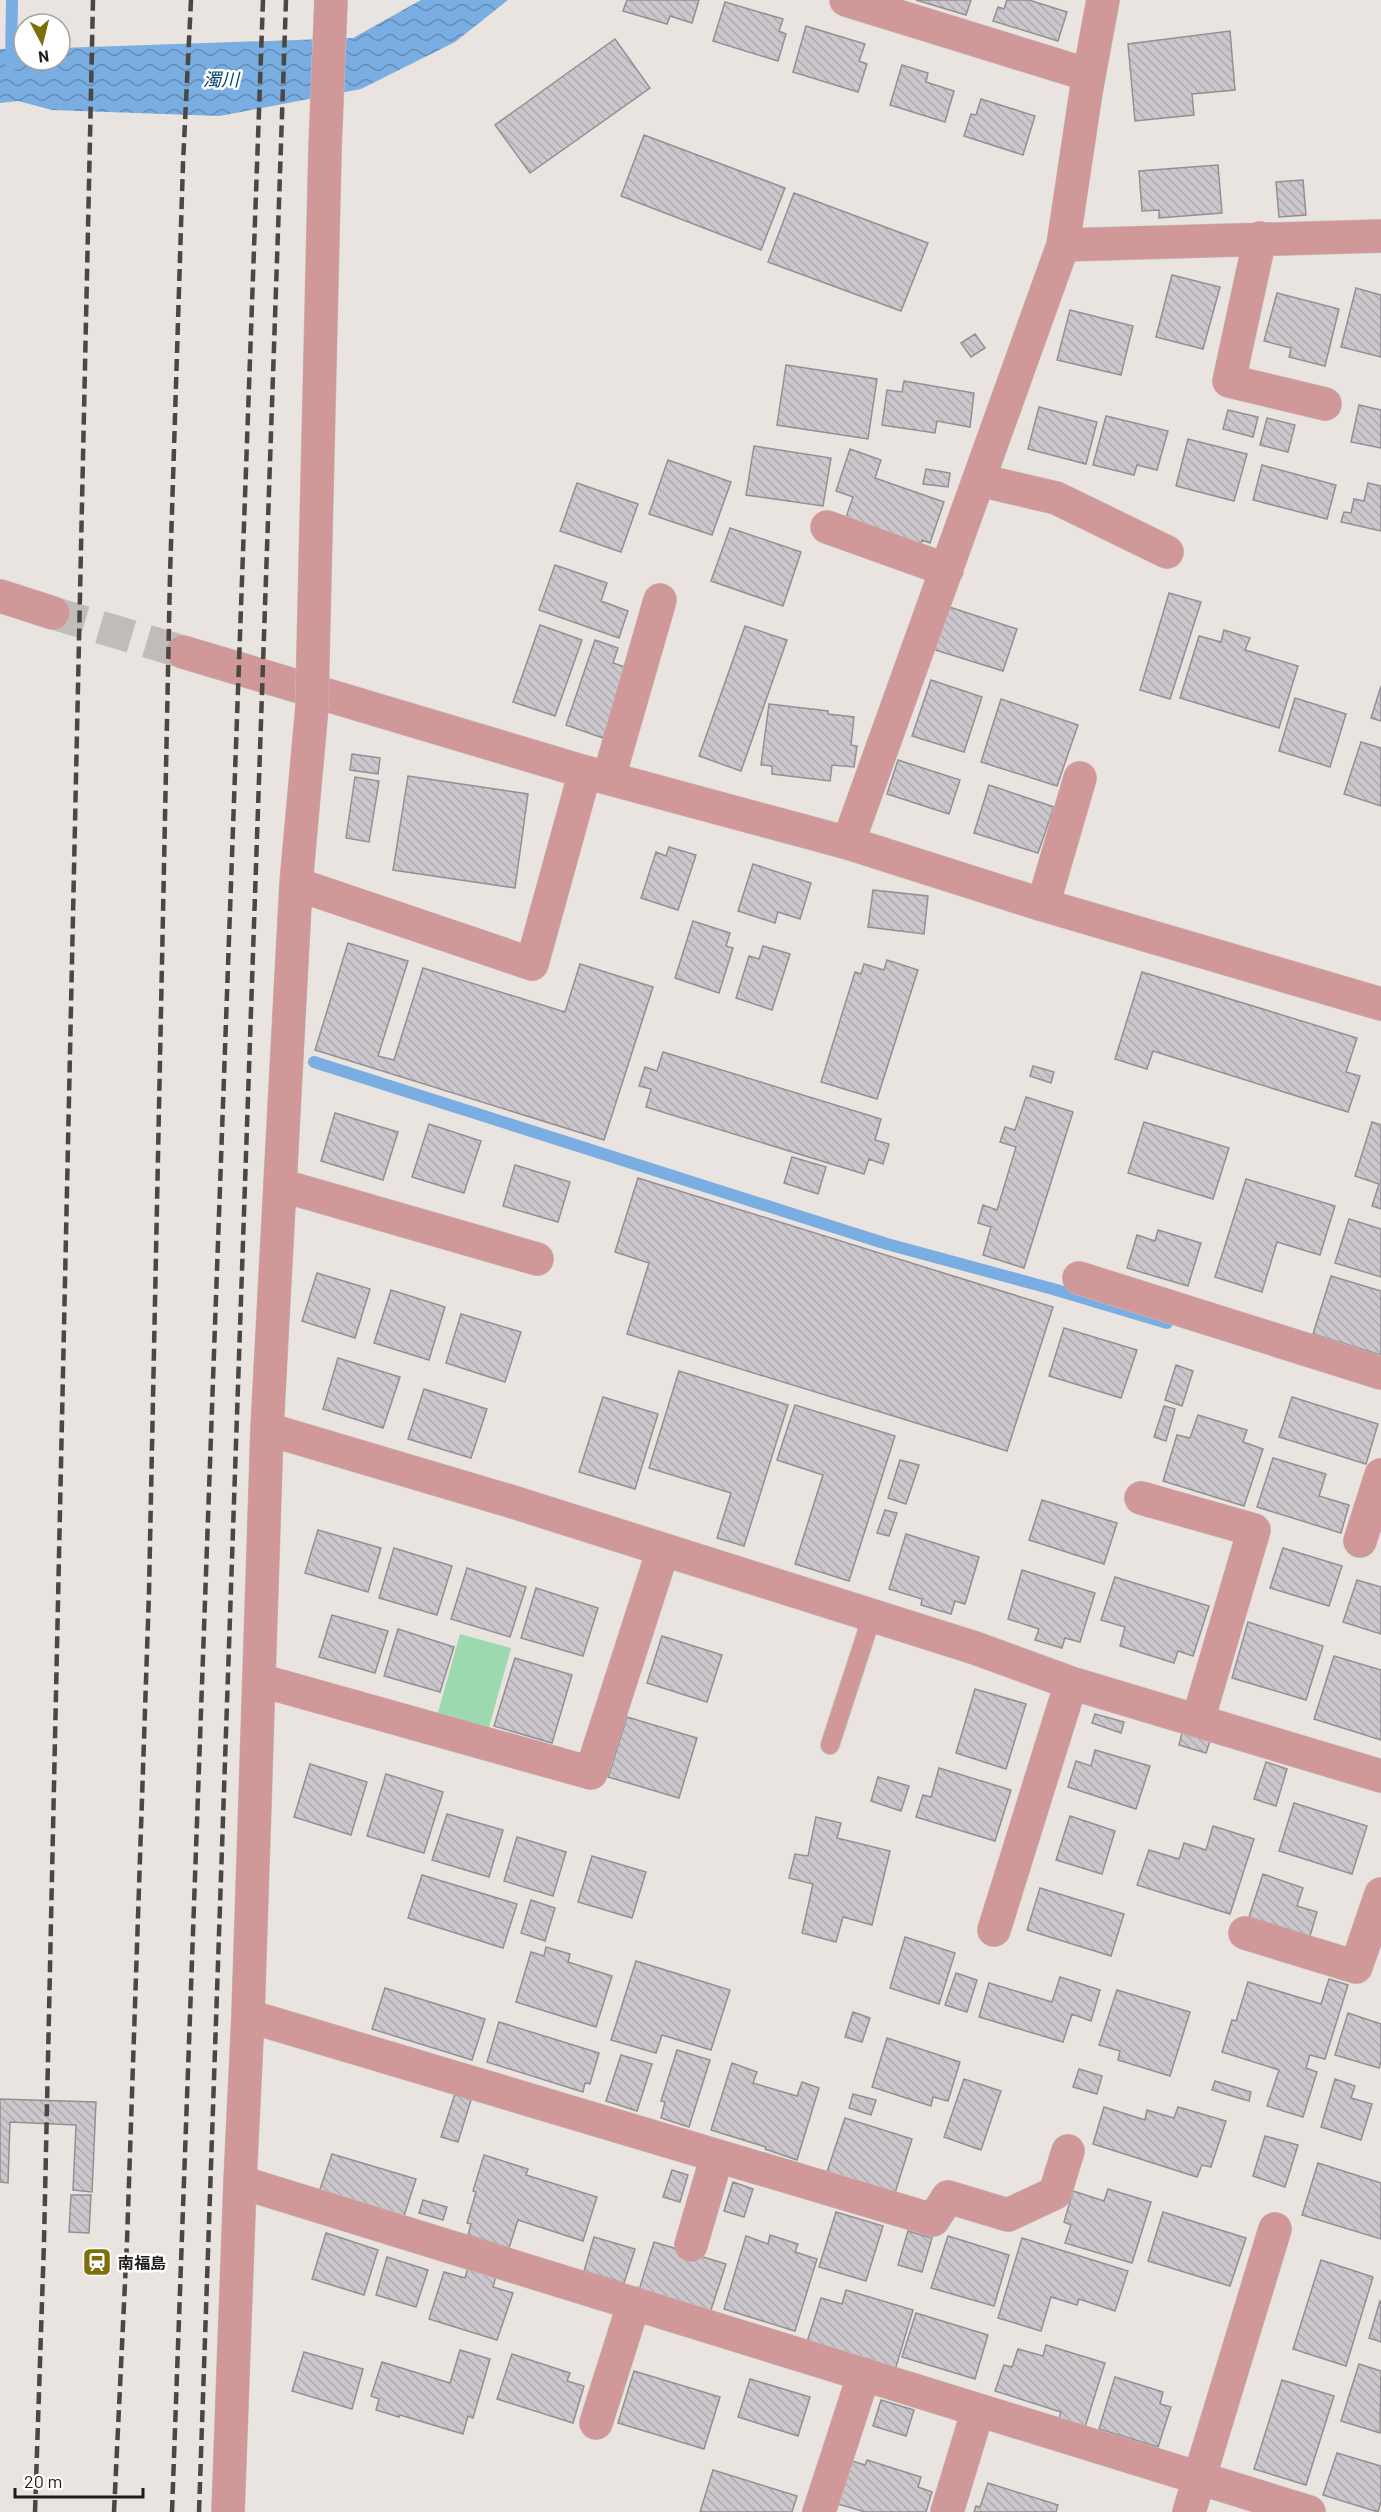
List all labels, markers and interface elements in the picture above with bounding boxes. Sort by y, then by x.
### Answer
north arrow [12,12,72,72]
text: N [37,47,50,67]
water label: 濁川 [203,68,241,90]
station icon: 南福島 [81,2246,113,2278]
place label: 南福島 [118,2253,166,2272]
scale bar [15,2461,142,2499]
text: 20 m [24,2470,62,2492]

